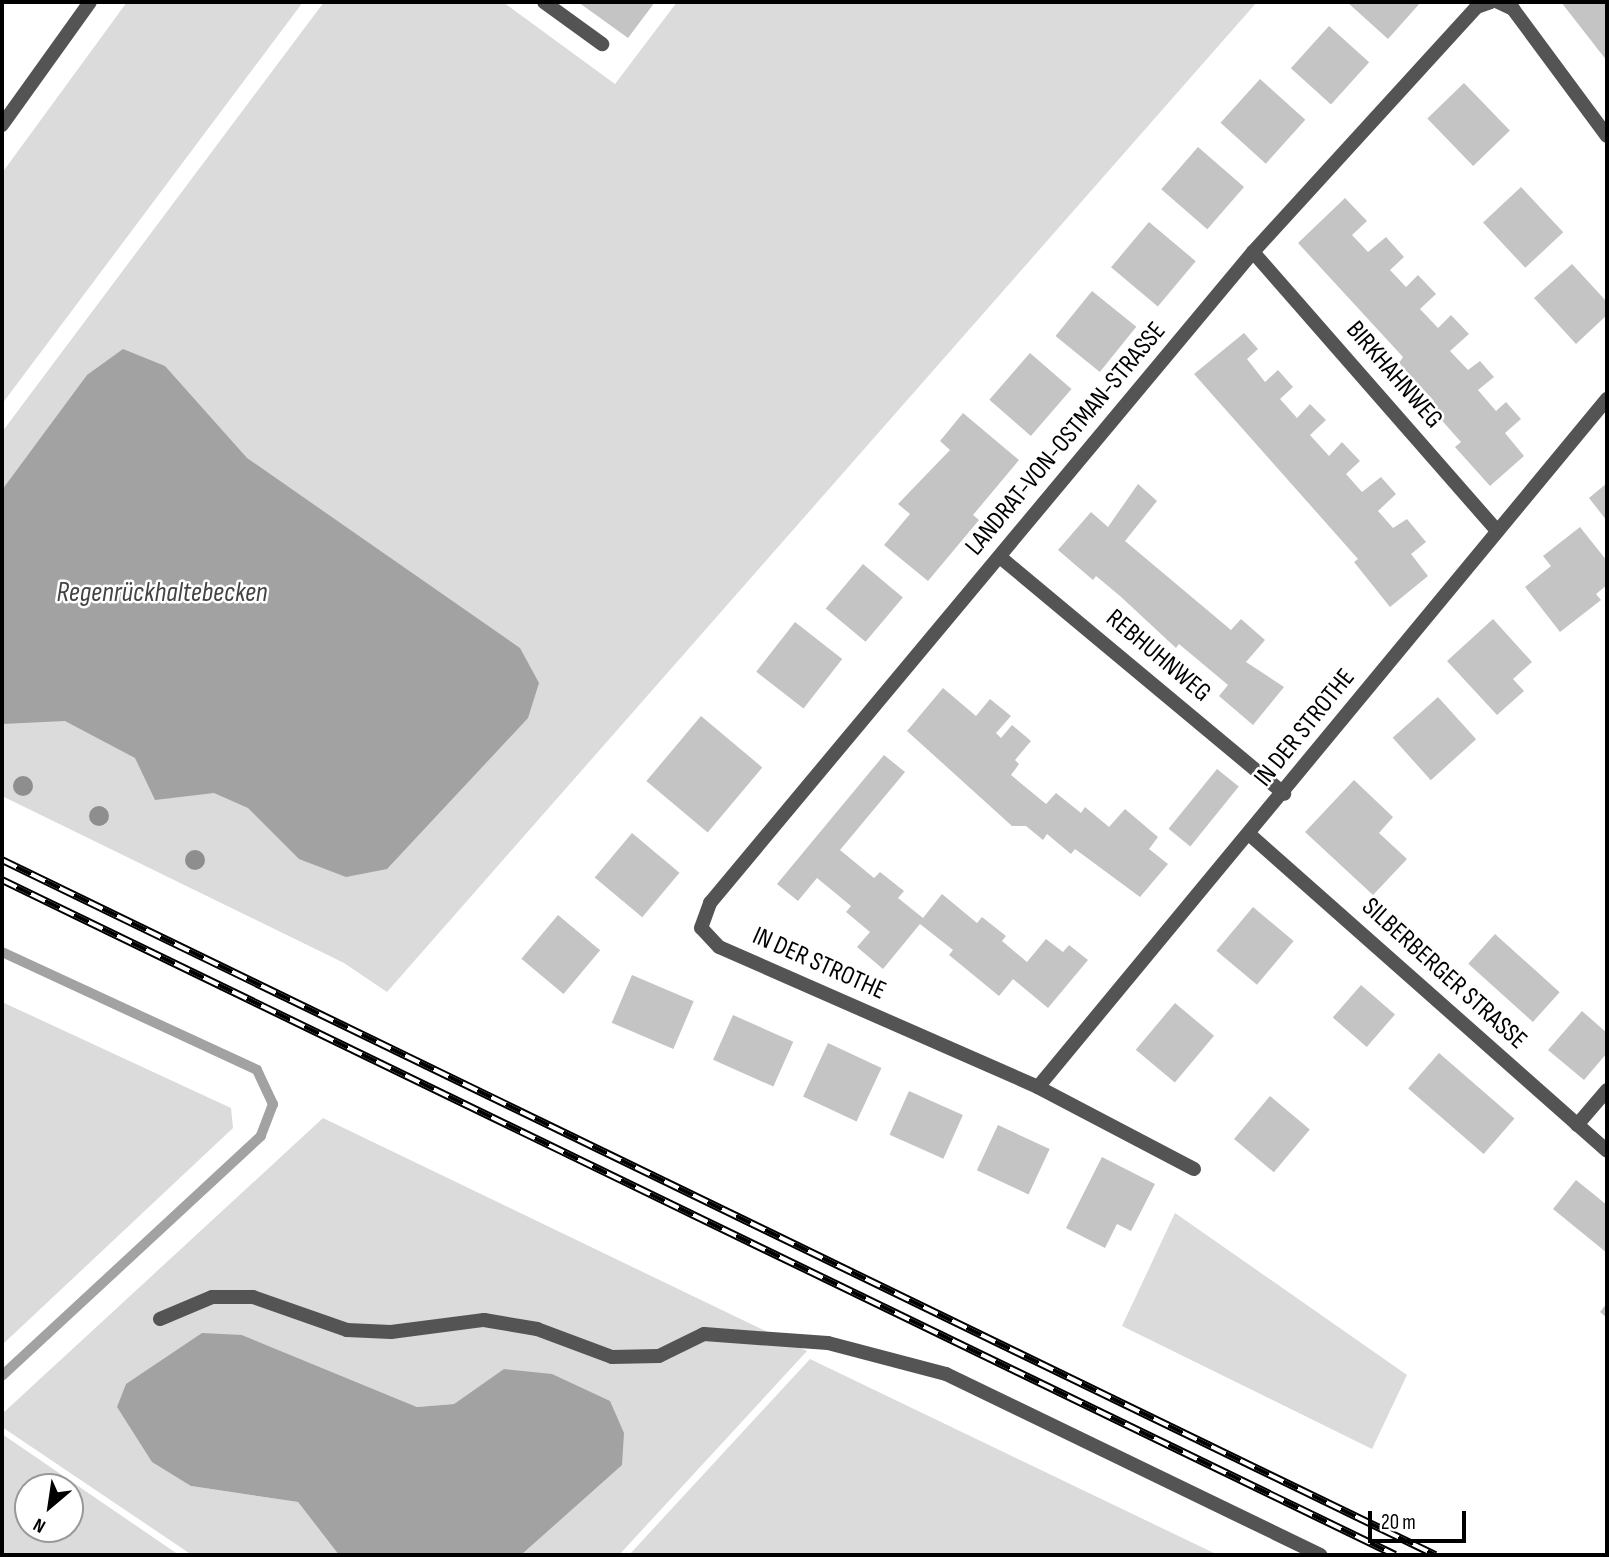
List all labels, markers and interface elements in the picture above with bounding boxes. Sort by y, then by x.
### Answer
street label: BIRKHAHNWEG [1339,315,1449,435]
street label: LANDRAT-VON-OSTMAN-STRASSE [959,316,1173,562]
water label: Regenrückhaltebecken [56,576,268,610]
street label: REBHUHNWEG [1099,603,1217,709]
street label: IN DER STROTHE [1248,663,1362,793]
street label: SILBERBERGER STRASSE [1355,892,1533,1056]
street label: IN DER STROTHE [748,921,890,1007]
north arrow [14,1473,84,1543]
scale bar [1371,1498,1469,1542]
text: 20 m [1381,1510,1416,1535]
text: N [30,1513,50,1538]

